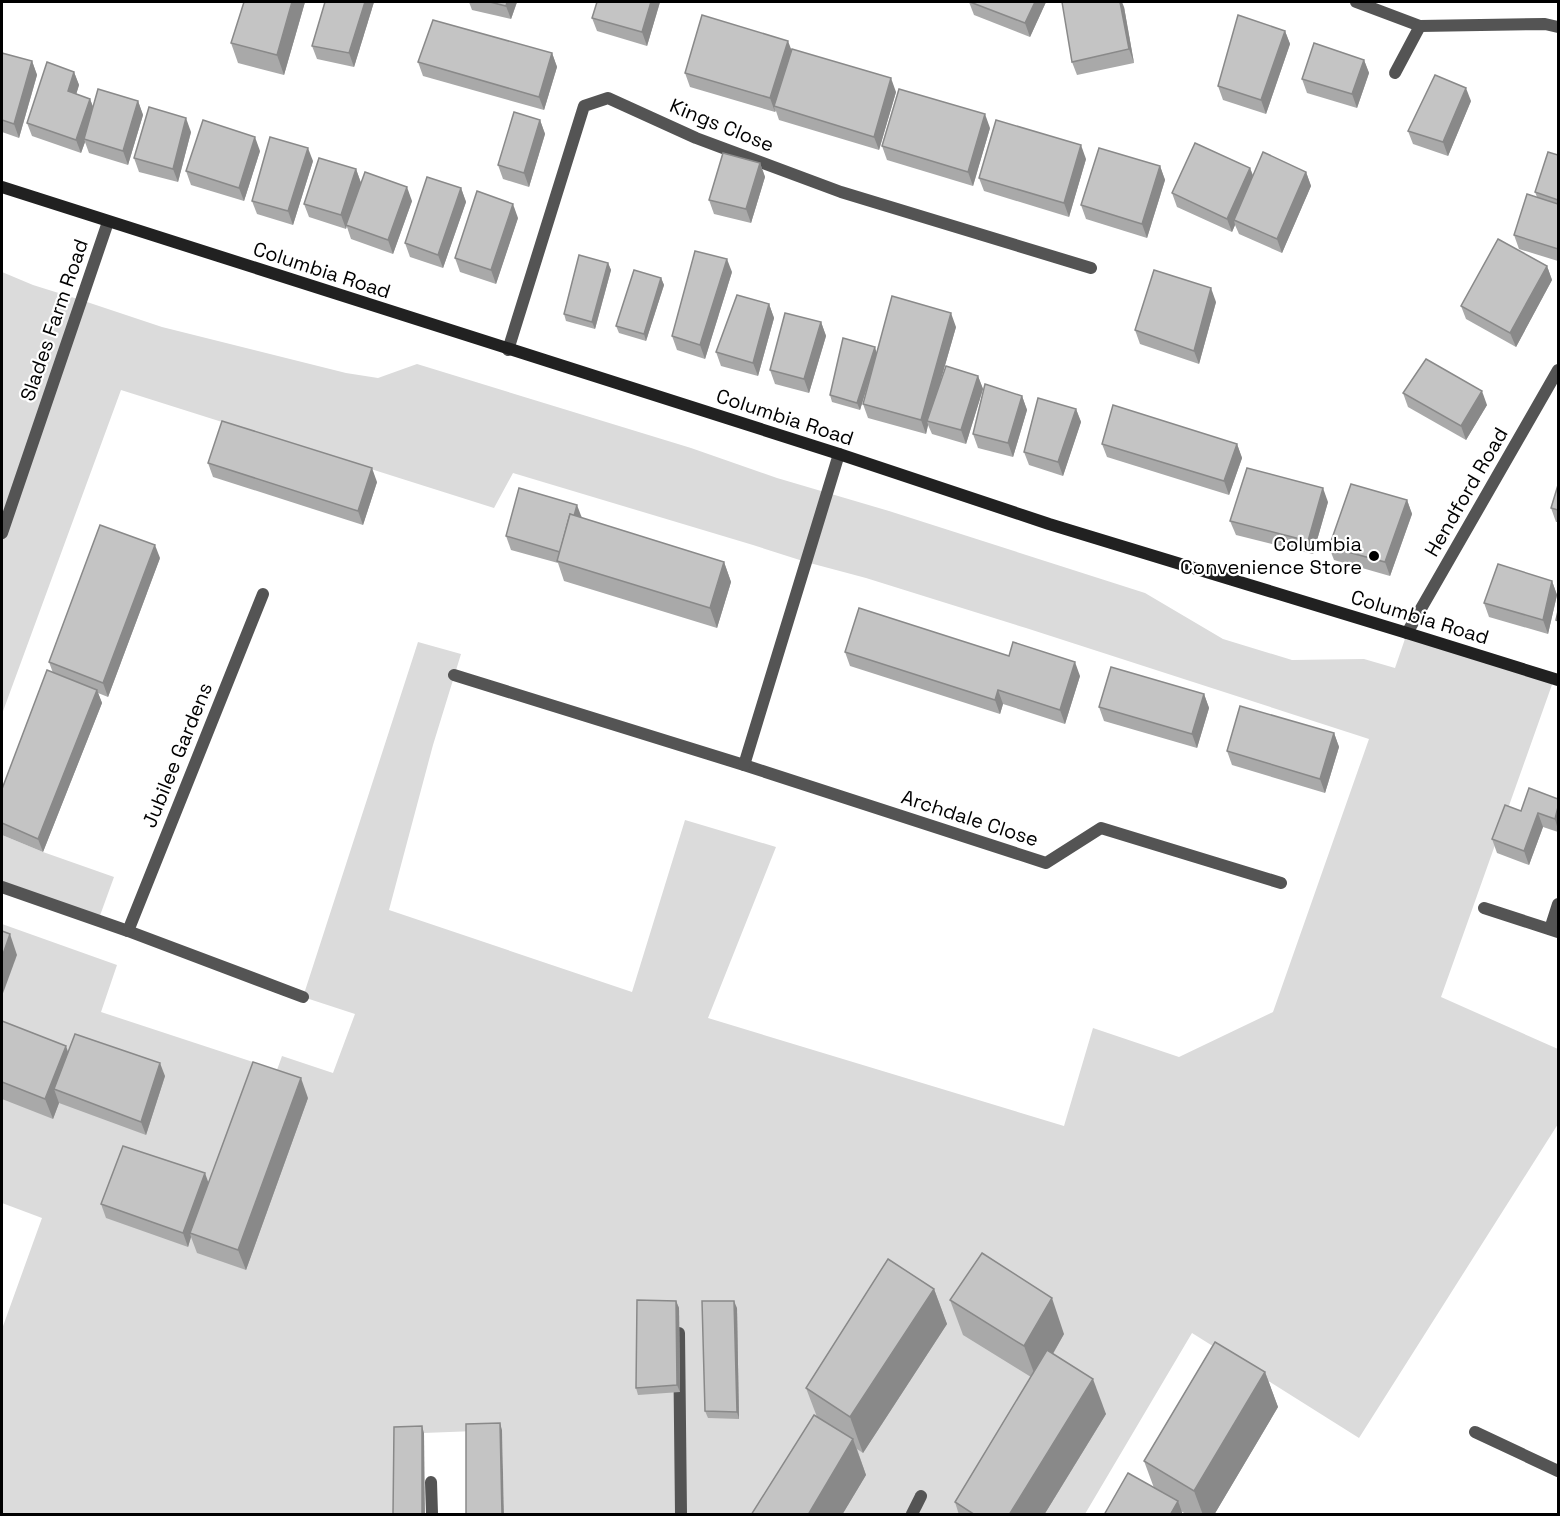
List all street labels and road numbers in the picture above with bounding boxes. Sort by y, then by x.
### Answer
street label: Kings Close [666,92,778,158]
street label: Slades Farm Road [14,235,94,405]
street label: Columbia Road [250,236,394,304]
street label: Columbia Road [713,383,857,451]
street label: Hendford Road [1418,423,1514,561]
street label: Columbia Road [1348,584,1492,650]
street label: Jubilee Gardens [136,678,218,832]
street label: Archdale Close [898,784,1042,852]

